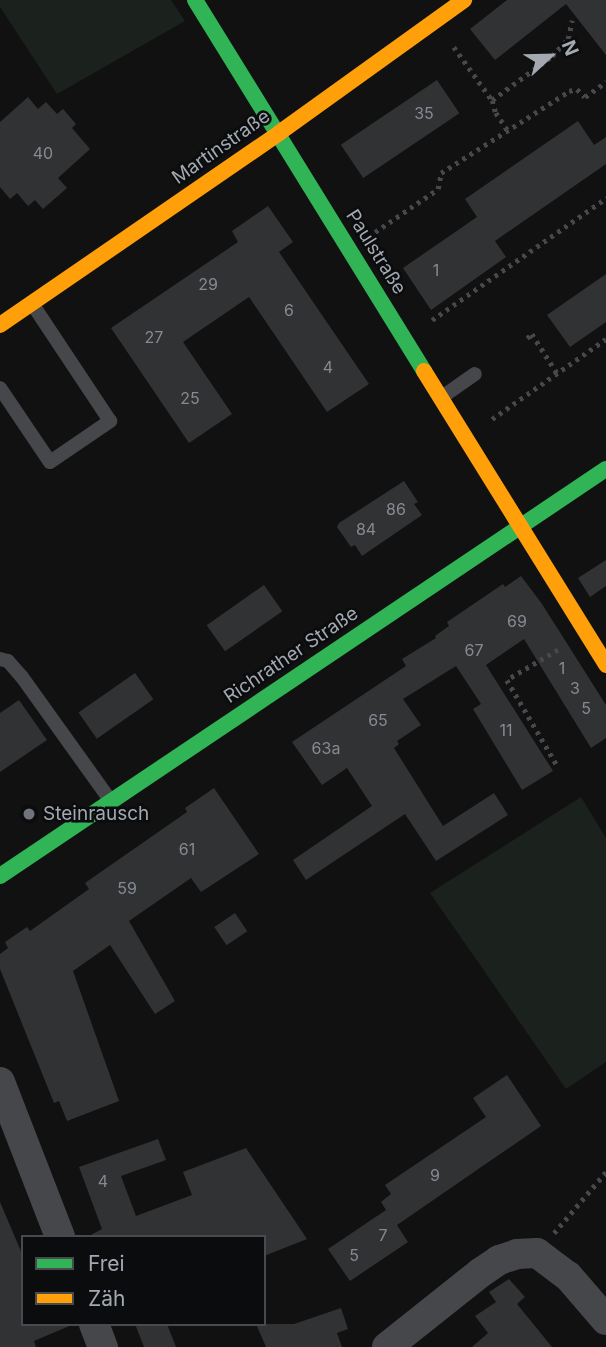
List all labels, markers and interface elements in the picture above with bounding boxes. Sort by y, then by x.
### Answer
north arrow [515,21,585,91]
text: N [557,37,583,59]
house number: 35 [414,103,434,123]
street label: Martinstraße [168,105,274,189]
house number: 40 [33,143,53,163]
street label: Paulstraße [341,205,411,299]
house number: 1 [433,260,439,280]
house number: 29 [198,274,218,294]
house number: 6 [284,300,294,320]
house number: 27 [145,327,163,347]
house number: 4 [323,357,333,377]
house number: 25 [180,388,200,408]
house number: 86 [386,499,406,519]
house number: 84 [356,519,376,539]
street label: Richrather Straße [220,602,362,708]
house number: 69 [507,611,527,631]
house number: 67 [465,640,483,660]
house number: 1 [559,658,565,678]
house number: 3 [570,678,580,698]
house number: 5 [581,698,591,718]
house number: 65 [368,710,388,730]
house number: 11 [499,720,513,740]
house number: 63a [312,738,340,758]
place label: Steinrausch [43,803,149,825]
marker: Steinrausch [21,806,37,822]
house number: 61 [179,839,195,859]
house number: 59 [117,878,137,898]
house number: 9 [430,1165,440,1185]
house number: 4 [98,1171,108,1191]
house number: 7 [378,1225,388,1245]
legend [21,1235,266,1326]
house number: 5 [349,1245,359,1265]
text: Frei [88,1251,125,1276]
text: Zäh [88,1286,125,1311]

